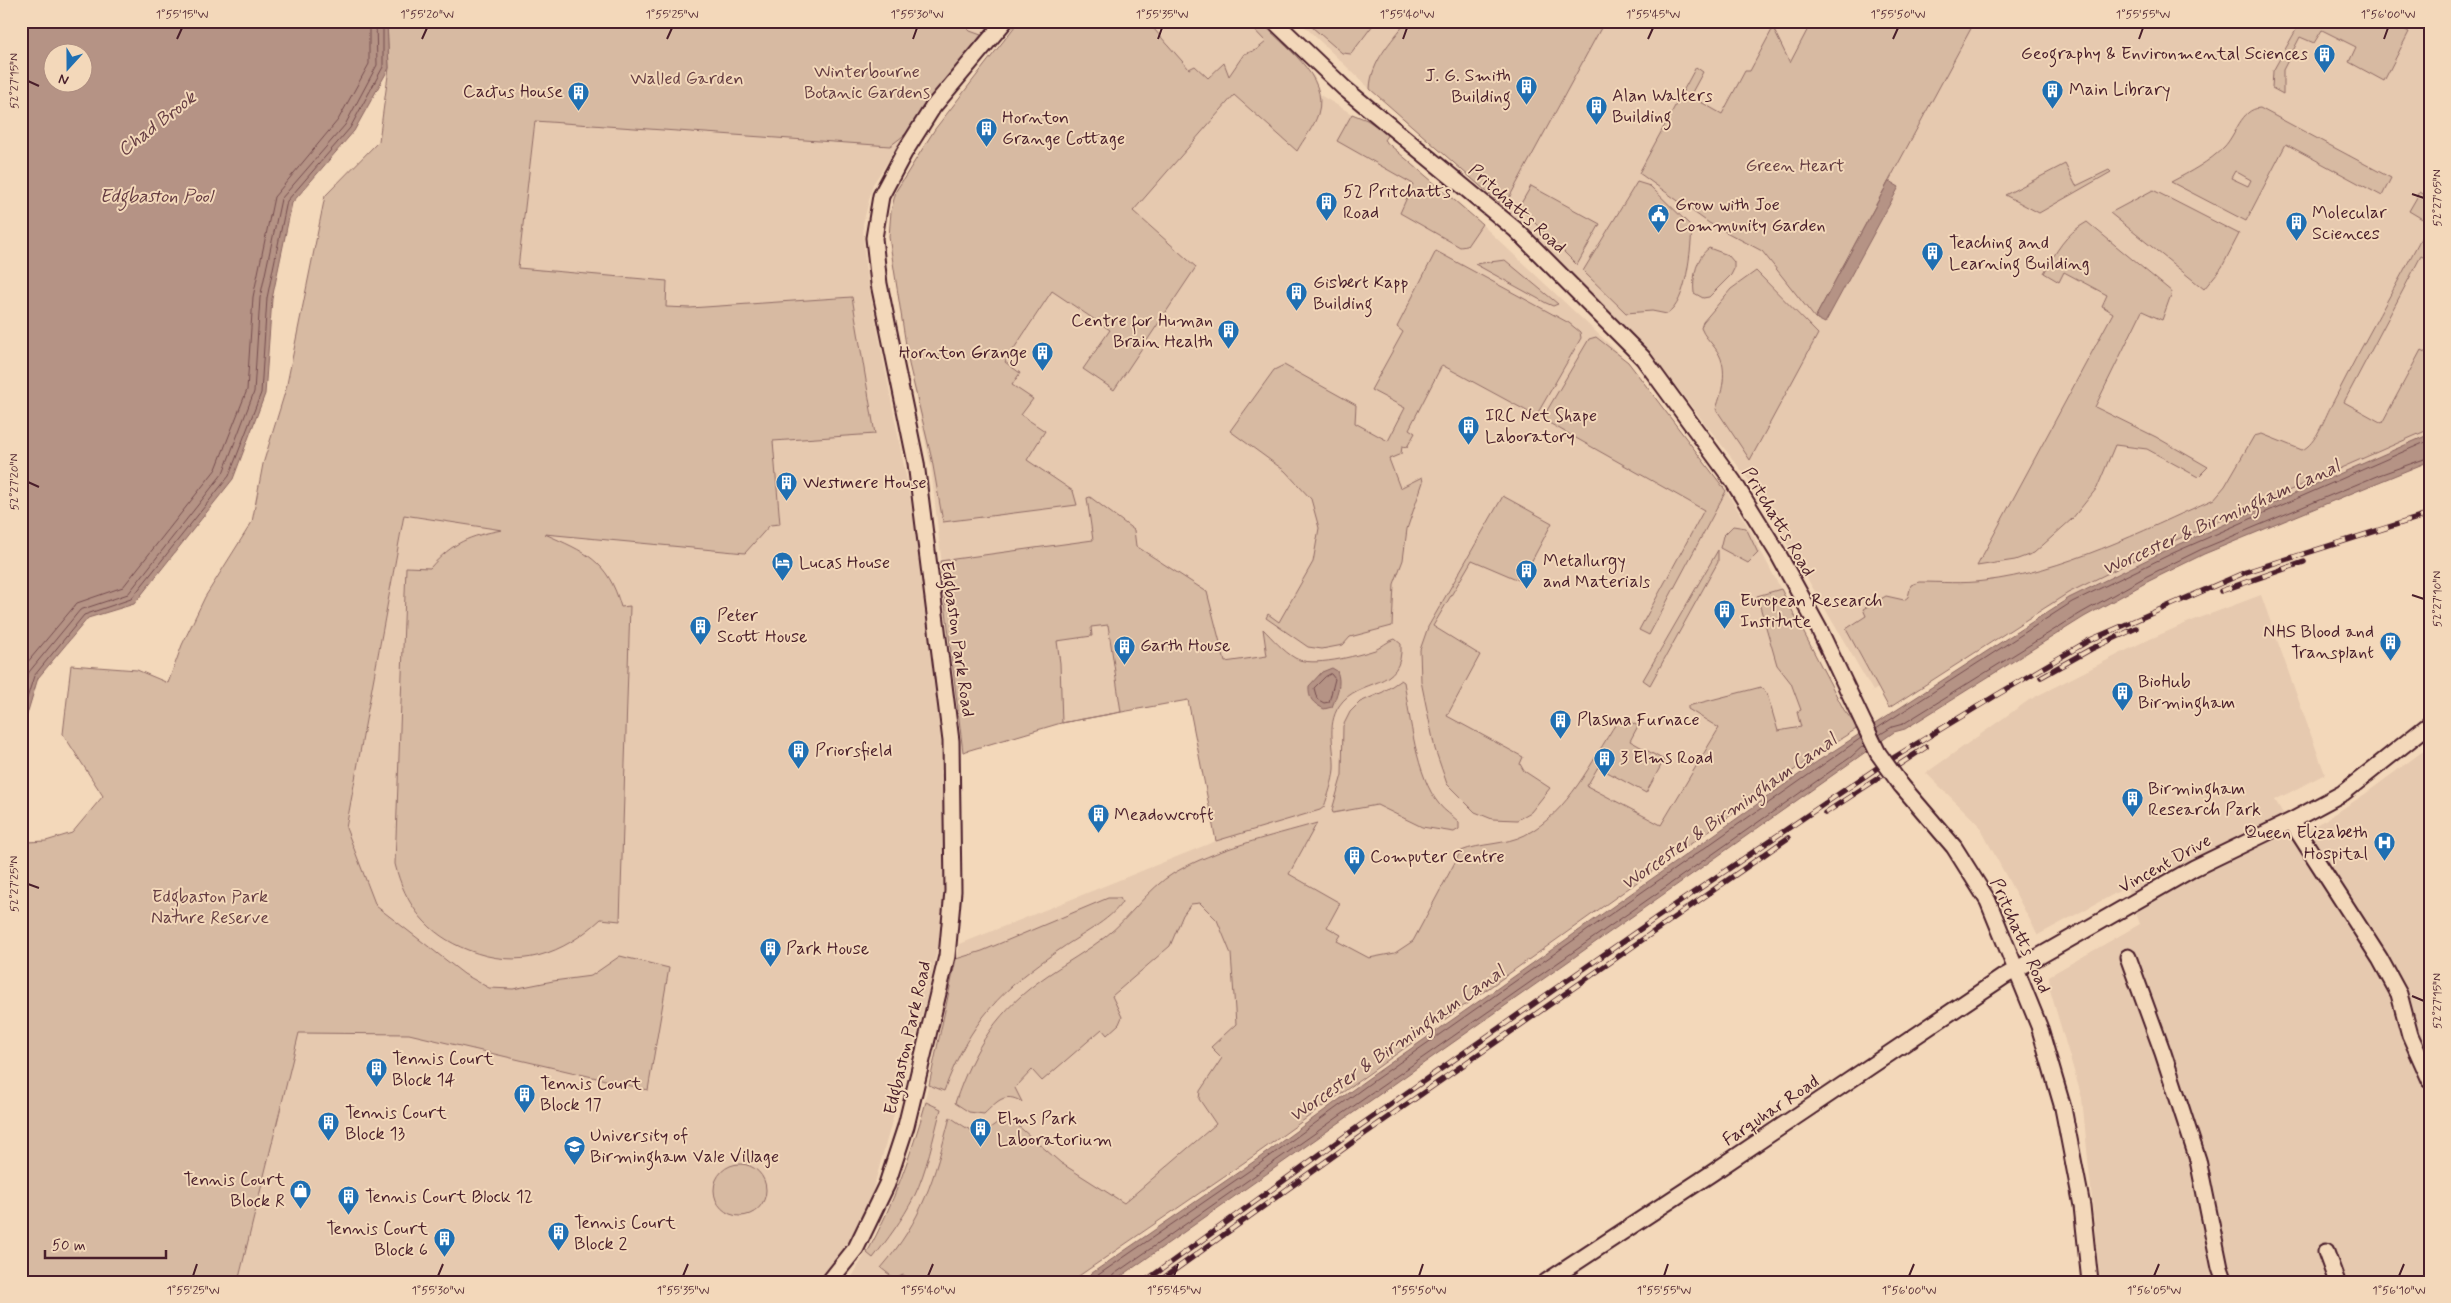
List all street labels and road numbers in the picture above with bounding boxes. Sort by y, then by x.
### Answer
street label: Pritchatts Road [1463,159,1571,259]
street label: Pritchatts Road [1736,463,1820,581]
street label: Edgbaston Park Road [932,560,980,719]
street label: Vincent Drive [2114,829,2216,899]
street label: Pritchatts Road [1984,875,2056,997]
street label: Edgbaston Park Road [879,959,939,1118]
street label: Farquhar Road [1718,1070,1824,1152]

